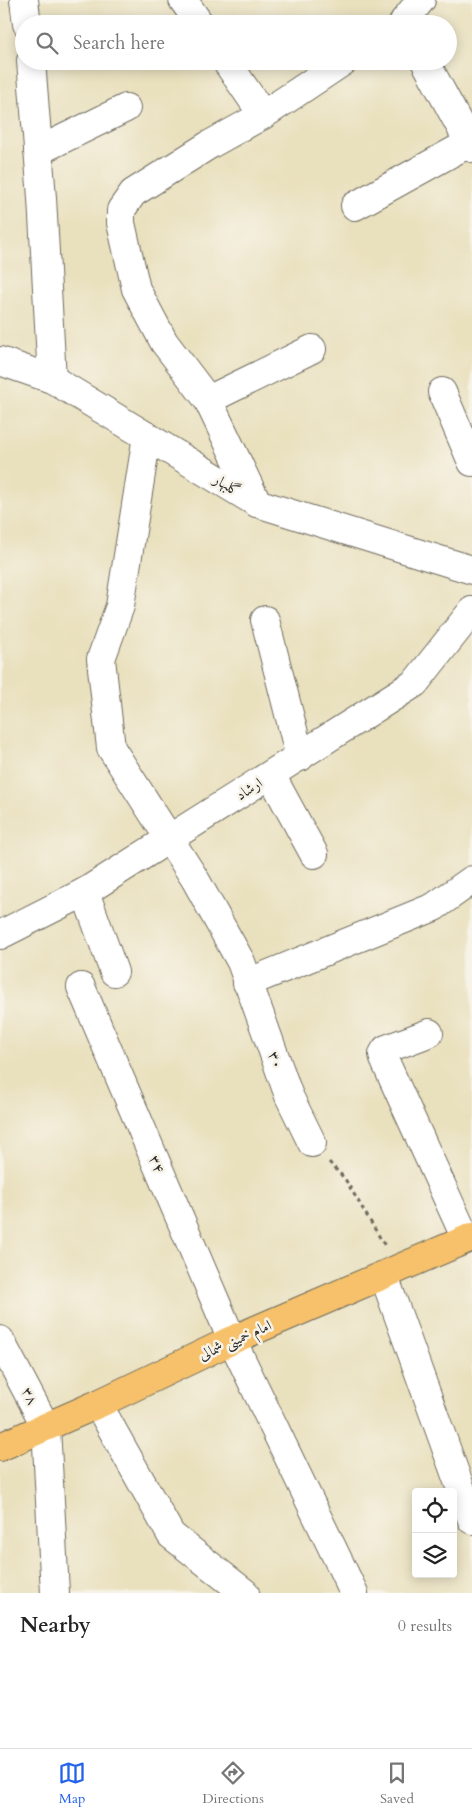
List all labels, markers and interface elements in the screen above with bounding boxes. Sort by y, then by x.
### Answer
search box [15,15,457,70]
icon: search [33,29,61,57]
text: Search here [73,30,165,56]
street label: گلبهار [208,468,244,501]
street label: ارشاد [232,773,266,805]
street label: ۳۰ [264,1048,288,1072]
street label: ۳۴ [144,1152,170,1176]
street label: امام خمینی شمالی [195,1315,276,1368]
street label: ۳۸ [17,1384,43,1408]
map controls [412,1488,457,1578]
button: locate [412,1488,457,1533]
button: layers [412,1533,457,1578]
text: Nearby [20,1611,91,1640]
text: 0 results [398,1615,452,1637]
tab: Map [58,1759,86,1808]
tab: Directions [202,1759,264,1808]
tab: Saved [380,1759,414,1808]

